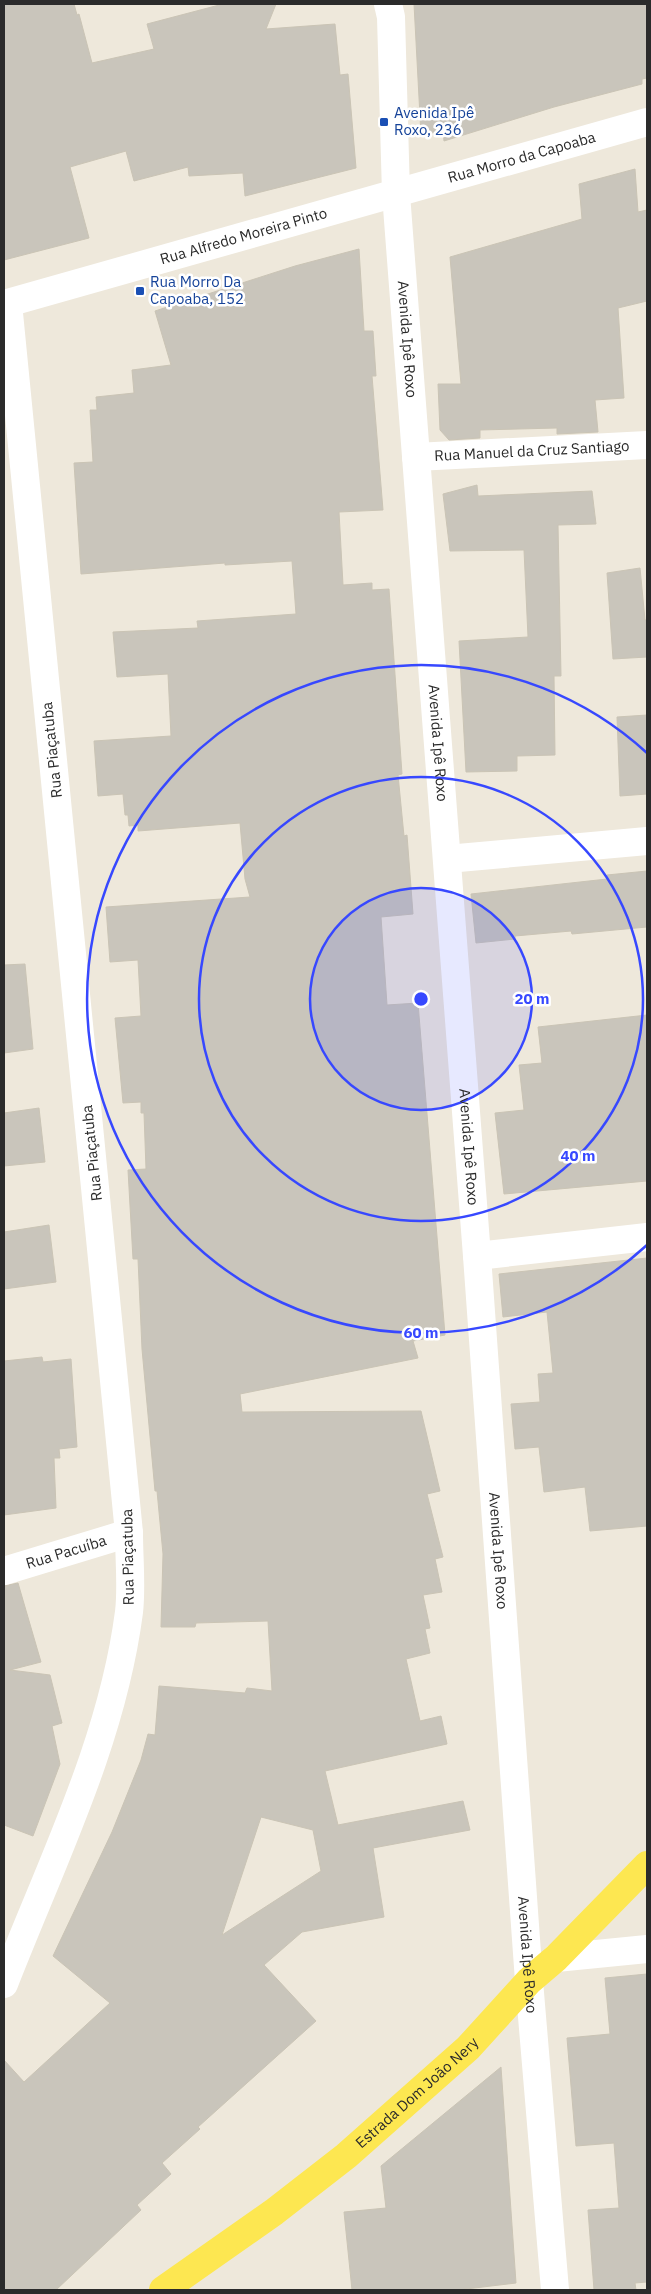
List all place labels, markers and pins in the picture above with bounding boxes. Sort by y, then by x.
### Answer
place label: Avenida Ipê Roxo, 236 [394,103,474,139]
marker: Avenida Ipê Roxo, 236 [378,116,390,128]
place label: Rua Morro Da Capoaba, 152 [150,272,244,308]
marker: Rua Morro Da Capoaba, 152 [134,285,146,297]
centre of rings [412,990,430,1008]

